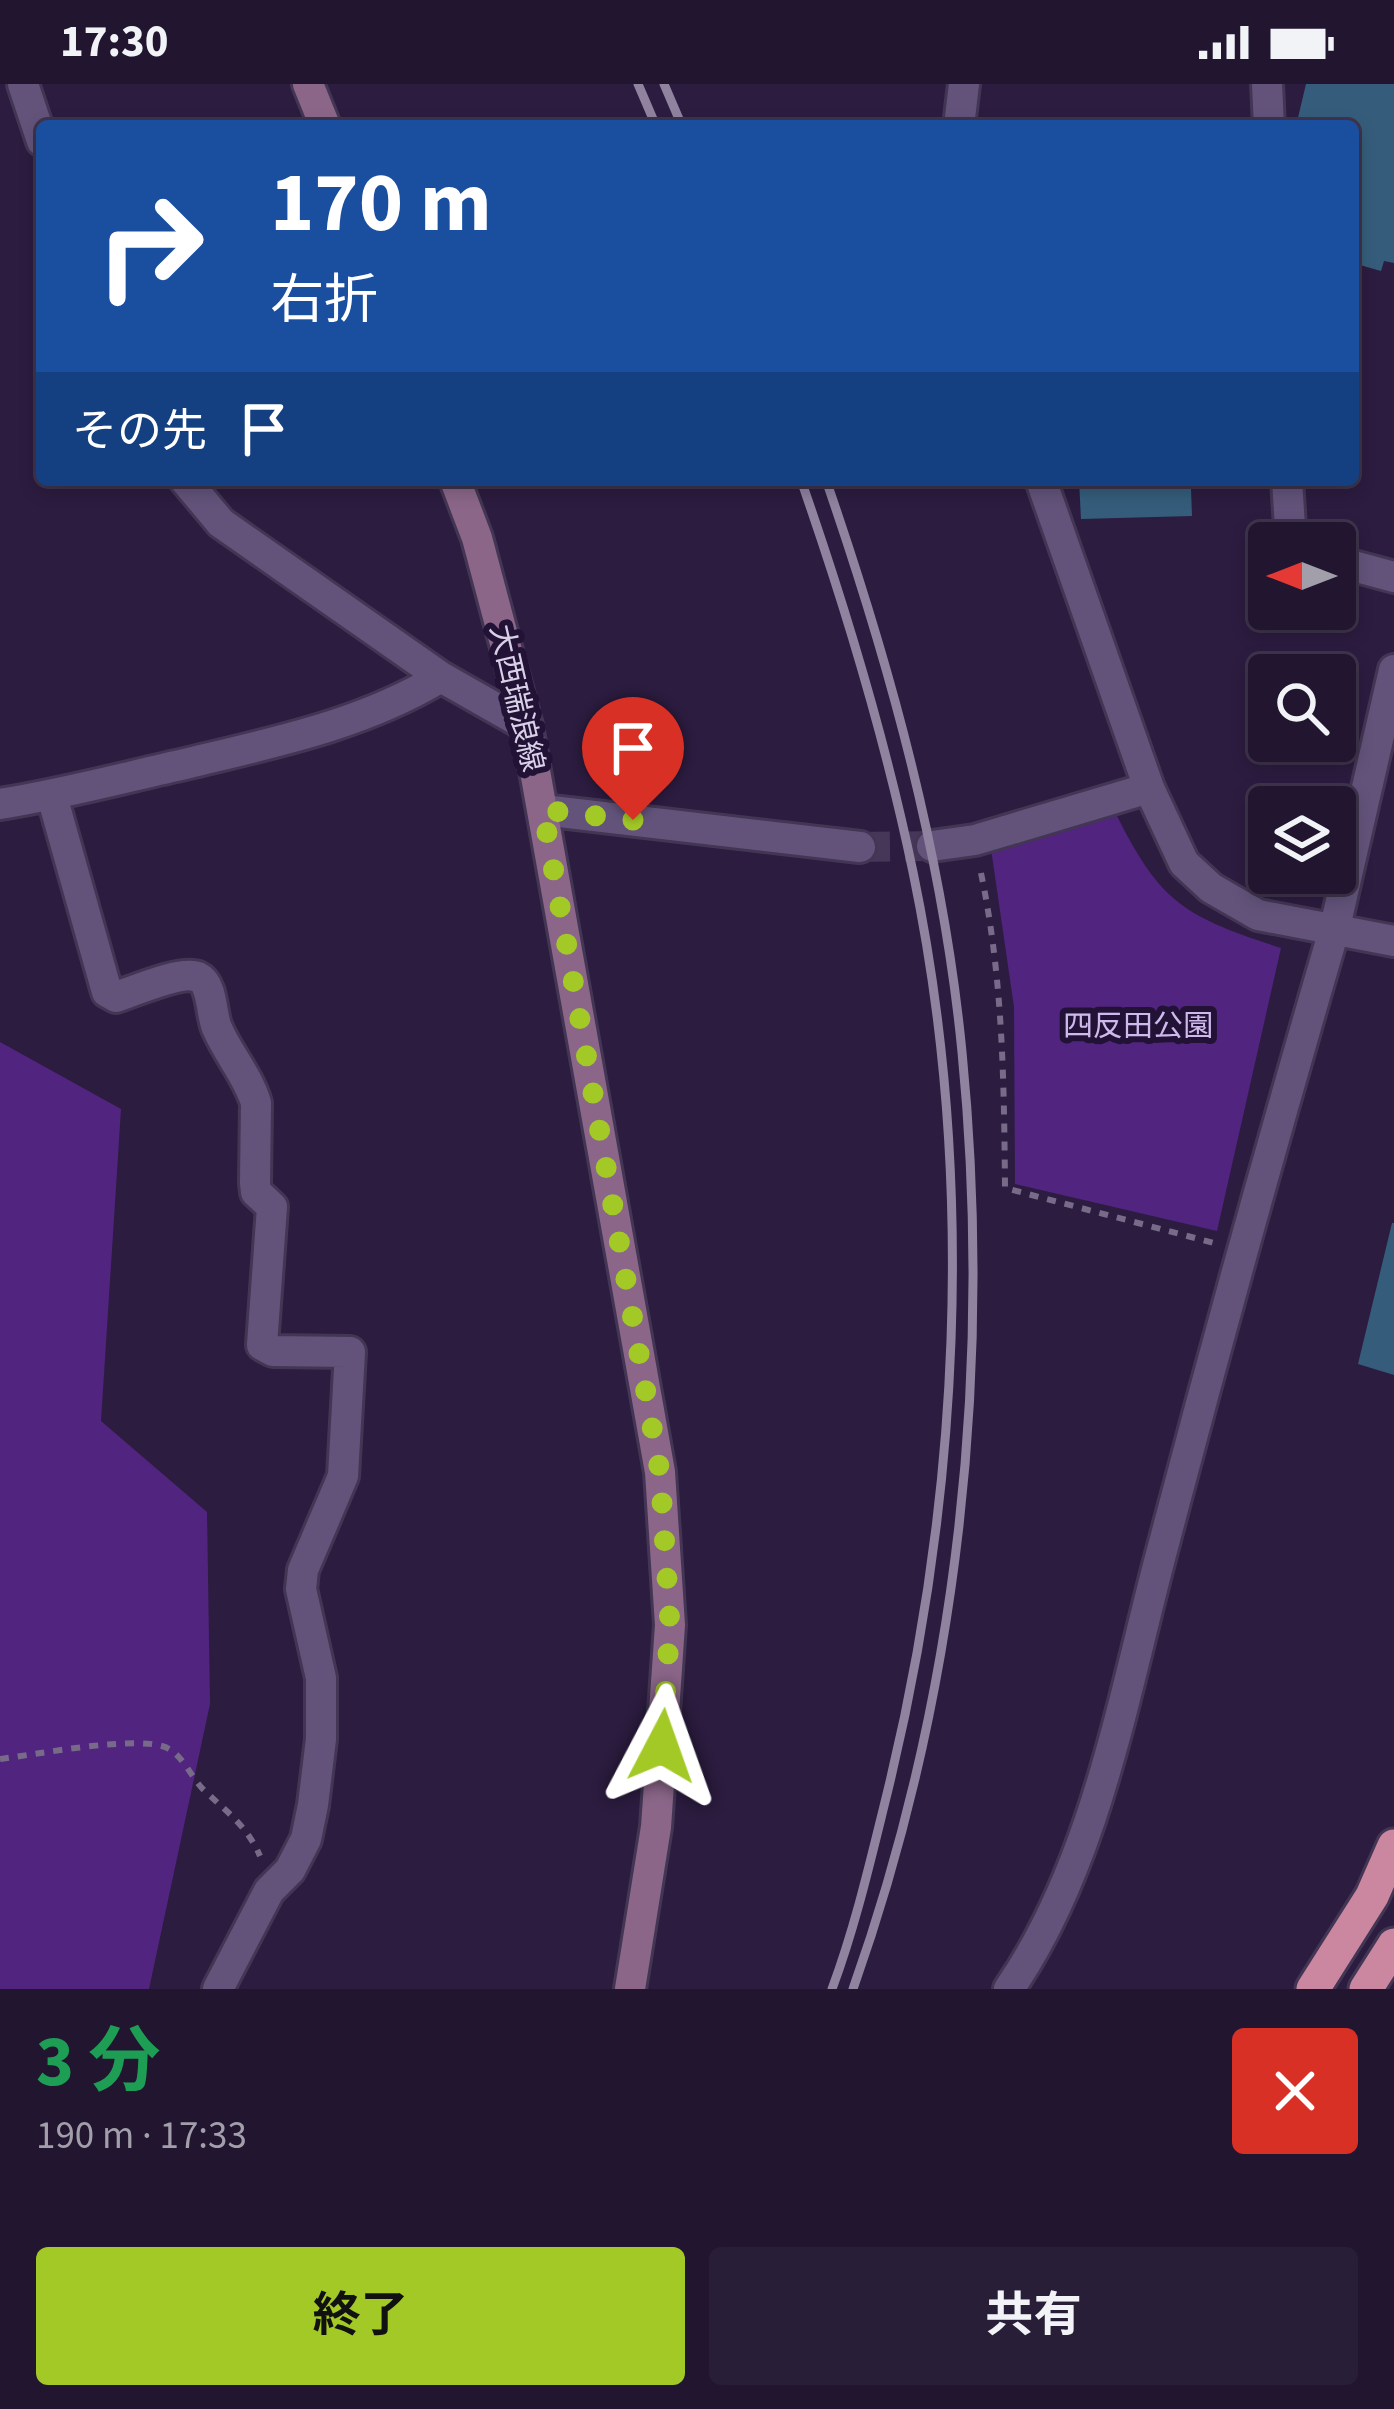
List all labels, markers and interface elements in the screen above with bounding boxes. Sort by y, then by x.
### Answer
text: 17:30 [60,10,169,74]
text: 170 m [270,144,492,264]
icon: right [72,168,228,324]
text: 右折 [270,263,378,340]
icon: arrive [231,396,297,462]
text: その先 [72,400,207,464]
north arrow [1248,522,1356,630]
map controls [1248,522,1356,894]
street label: 大西瑞浪線 [479,620,554,776]
button: search [1248,654,1356,762]
pin [582,697,684,820]
icon: arrive [600,715,666,781]
button: layers [1248,786,1356,894]
park label: 四反田公園 [1063,1005,1213,1048]
position arrow [599,1683,725,1809]
text: 3 分 [36,2011,160,2114]
button: close [1232,2028,1358,2154]
text: 190 m · 17:33 [36,2108,247,2164]
button: 終了 [36,2247,685,2385]
button: 共有 [709,2247,1358,2385]

